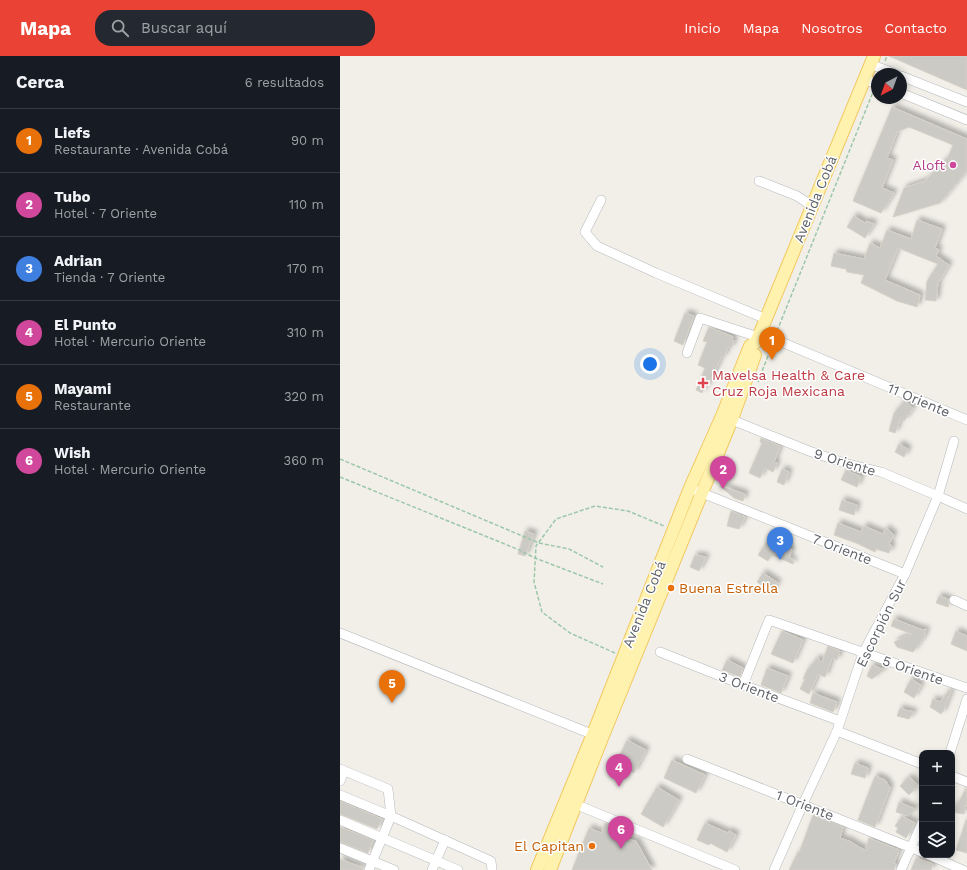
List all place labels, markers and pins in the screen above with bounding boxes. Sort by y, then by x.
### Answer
place label: Aloft [913,157,945,173]
marker: Aloft [948,160,958,170]
pin: 1 [759,327,785,360]
place label: Mavelsa Health & Care Cruz Roja Mexicana [712,367,865,399]
marker: Mavelsa Health & Care Cruz Roja Mexicana [697,377,709,389]
pin: 2 [710,456,736,489]
pin: 3 [767,527,793,560]
place label: Buena Estrella [679,580,778,596]
marker: Buena Estrella [666,583,676,593]
pin: 5 [379,670,405,703]
pin: 4 [606,754,632,787]
pin: 6 [608,816,634,849]
place label: El Capitan [514,838,584,854]
marker: El Capitan [587,841,597,851]

